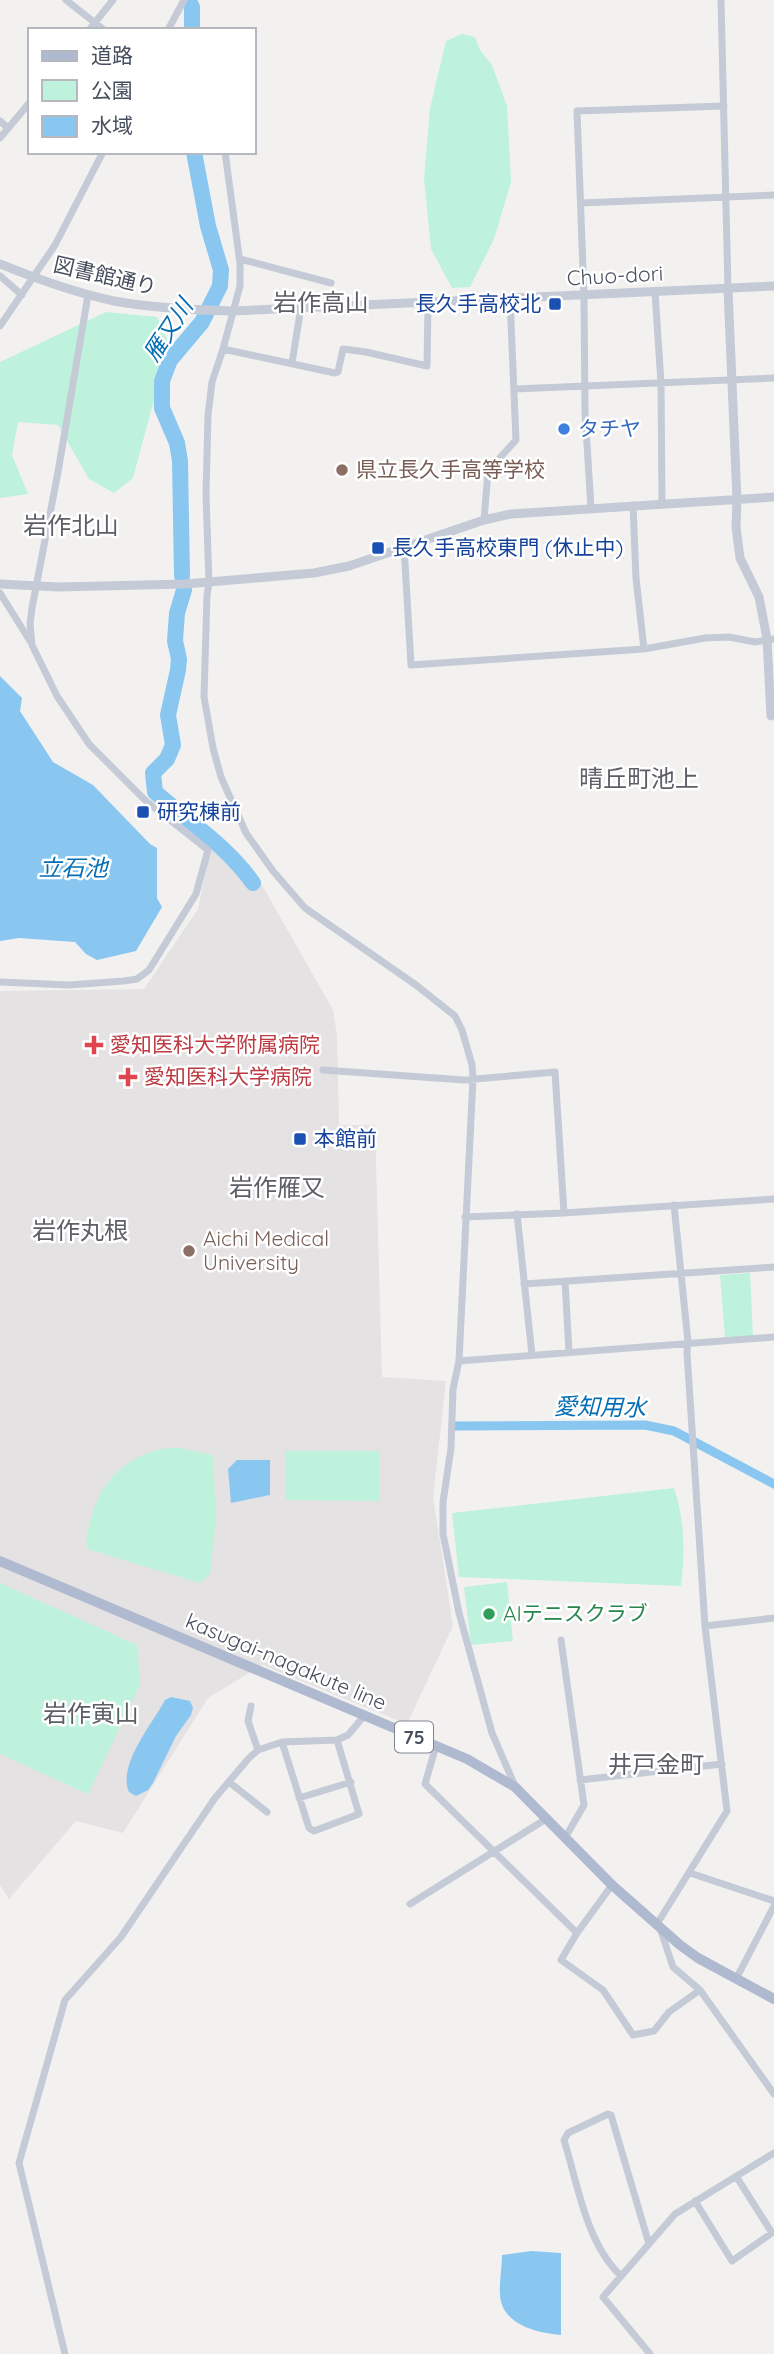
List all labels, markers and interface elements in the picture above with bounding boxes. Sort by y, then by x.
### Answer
legend [28,28,256,154]
text: 道路 [91,42,133,68]
text: 公園 [91,77,133,103]
text: 水域 [91,112,133,138]
street label: 図書館通り [51,251,159,300]
street label: Chuo-dori [566,259,664,291]
district label: 岩作高山 [273,287,369,317]
water label: 雁又川 [137,290,200,367]
place label: 長久手高校北 [415,290,541,316]
marker: 長久手高校北 [547,296,563,312]
place label: タチヤ [578,415,641,441]
marker: タチヤ [556,421,572,437]
place label: 県立長久手高等学校 [356,456,545,482]
marker: 県立長久手高等学校 [334,462,350,478]
district label: 岩作北山 [23,510,119,540]
place label: 長久手高校東門 (休止中) [392,534,623,560]
marker: 長久手高校東門 (休止中) [370,540,386,556]
district label: 晴丘町池上 [579,763,699,793]
place label: 研究棟前 [157,798,241,824]
marker: 研究棟前 [135,804,151,820]
water label: 立石池 [39,853,110,882]
place label: 愛知医科大学附属病院 [110,1031,320,1057]
marker: 愛知医科大学附属病院 [84,1035,104,1055]
place label: 愛知医科大学病院 [144,1063,312,1089]
marker: 愛知医科大学病院 [118,1067,138,1087]
place label: 本館前 [314,1125,377,1151]
marker: 本館前 [292,1131,308,1147]
district label: 岩作雁又 [229,1172,325,1202]
district label: 岩作丸根 [32,1215,128,1245]
place label: Aichi Medical University [203,1225,329,1275]
marker: Aichi Medical University [181,1243,197,1259]
water label: 愛知用水 [554,1391,649,1422]
place label: AIテニスクラブ [503,1600,648,1626]
marker: AIテニスクラブ [481,1606,497,1622]
street label: kasugai-nagakute line [182,1607,391,1715]
district label: 岩作寅山 [43,1698,139,1728]
road number: 75 [395,1722,433,1752]
district label: 井戸金町 [608,1749,704,1779]

